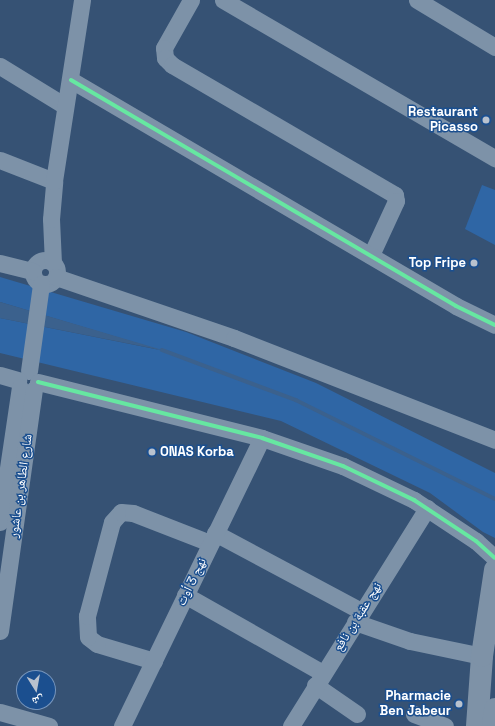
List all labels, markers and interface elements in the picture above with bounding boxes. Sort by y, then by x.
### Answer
place label: Restaurant Picasso [408,105,478,136]
marker: Restaurant Picasso [481,115,491,125]
place label: Top Fripe [409,255,466,271]
marker: Top Fripe [469,258,479,268]
street label: شارع الطاهر بن عاشور [6,433,36,539]
place label: ONAS Korba [160,444,234,460]
marker: ONAS Korba [147,447,157,457]
street label: نهج 3 أوت [174,556,210,608]
street label: نهج عقبة بن نافع [331,580,385,654]
north arrow [16,670,56,710]
place label: Pharmacie Ben Jabeur [380,689,451,720]
text: ش [31,693,45,709]
marker: Pharmacie Ben Jabeur [454,699,464,709]

